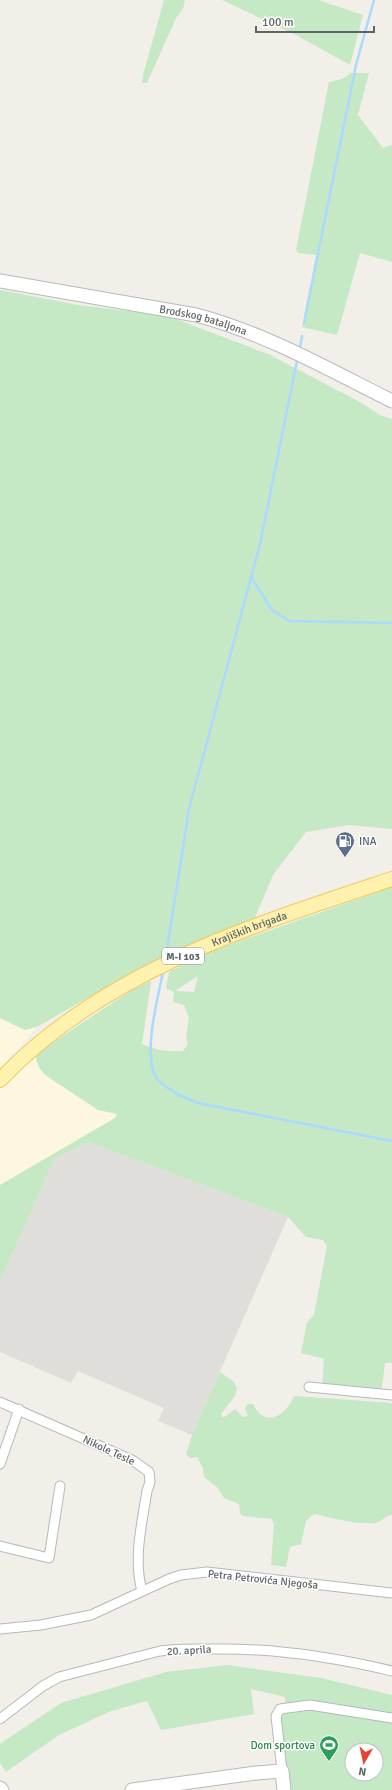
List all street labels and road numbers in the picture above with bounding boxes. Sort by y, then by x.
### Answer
street label: Brodskog bataljona [158,303,249,338]
street label: Krajiških brigada [210,909,289,950]
road number: M-I 103 [162,948,204,964]
street label: Nikole Tesle [81,1433,137,1468]
street label: Petra Petrovića Njegoša [207,1567,319,1592]
street label: 20. aprila [166,1643,212,1658]

